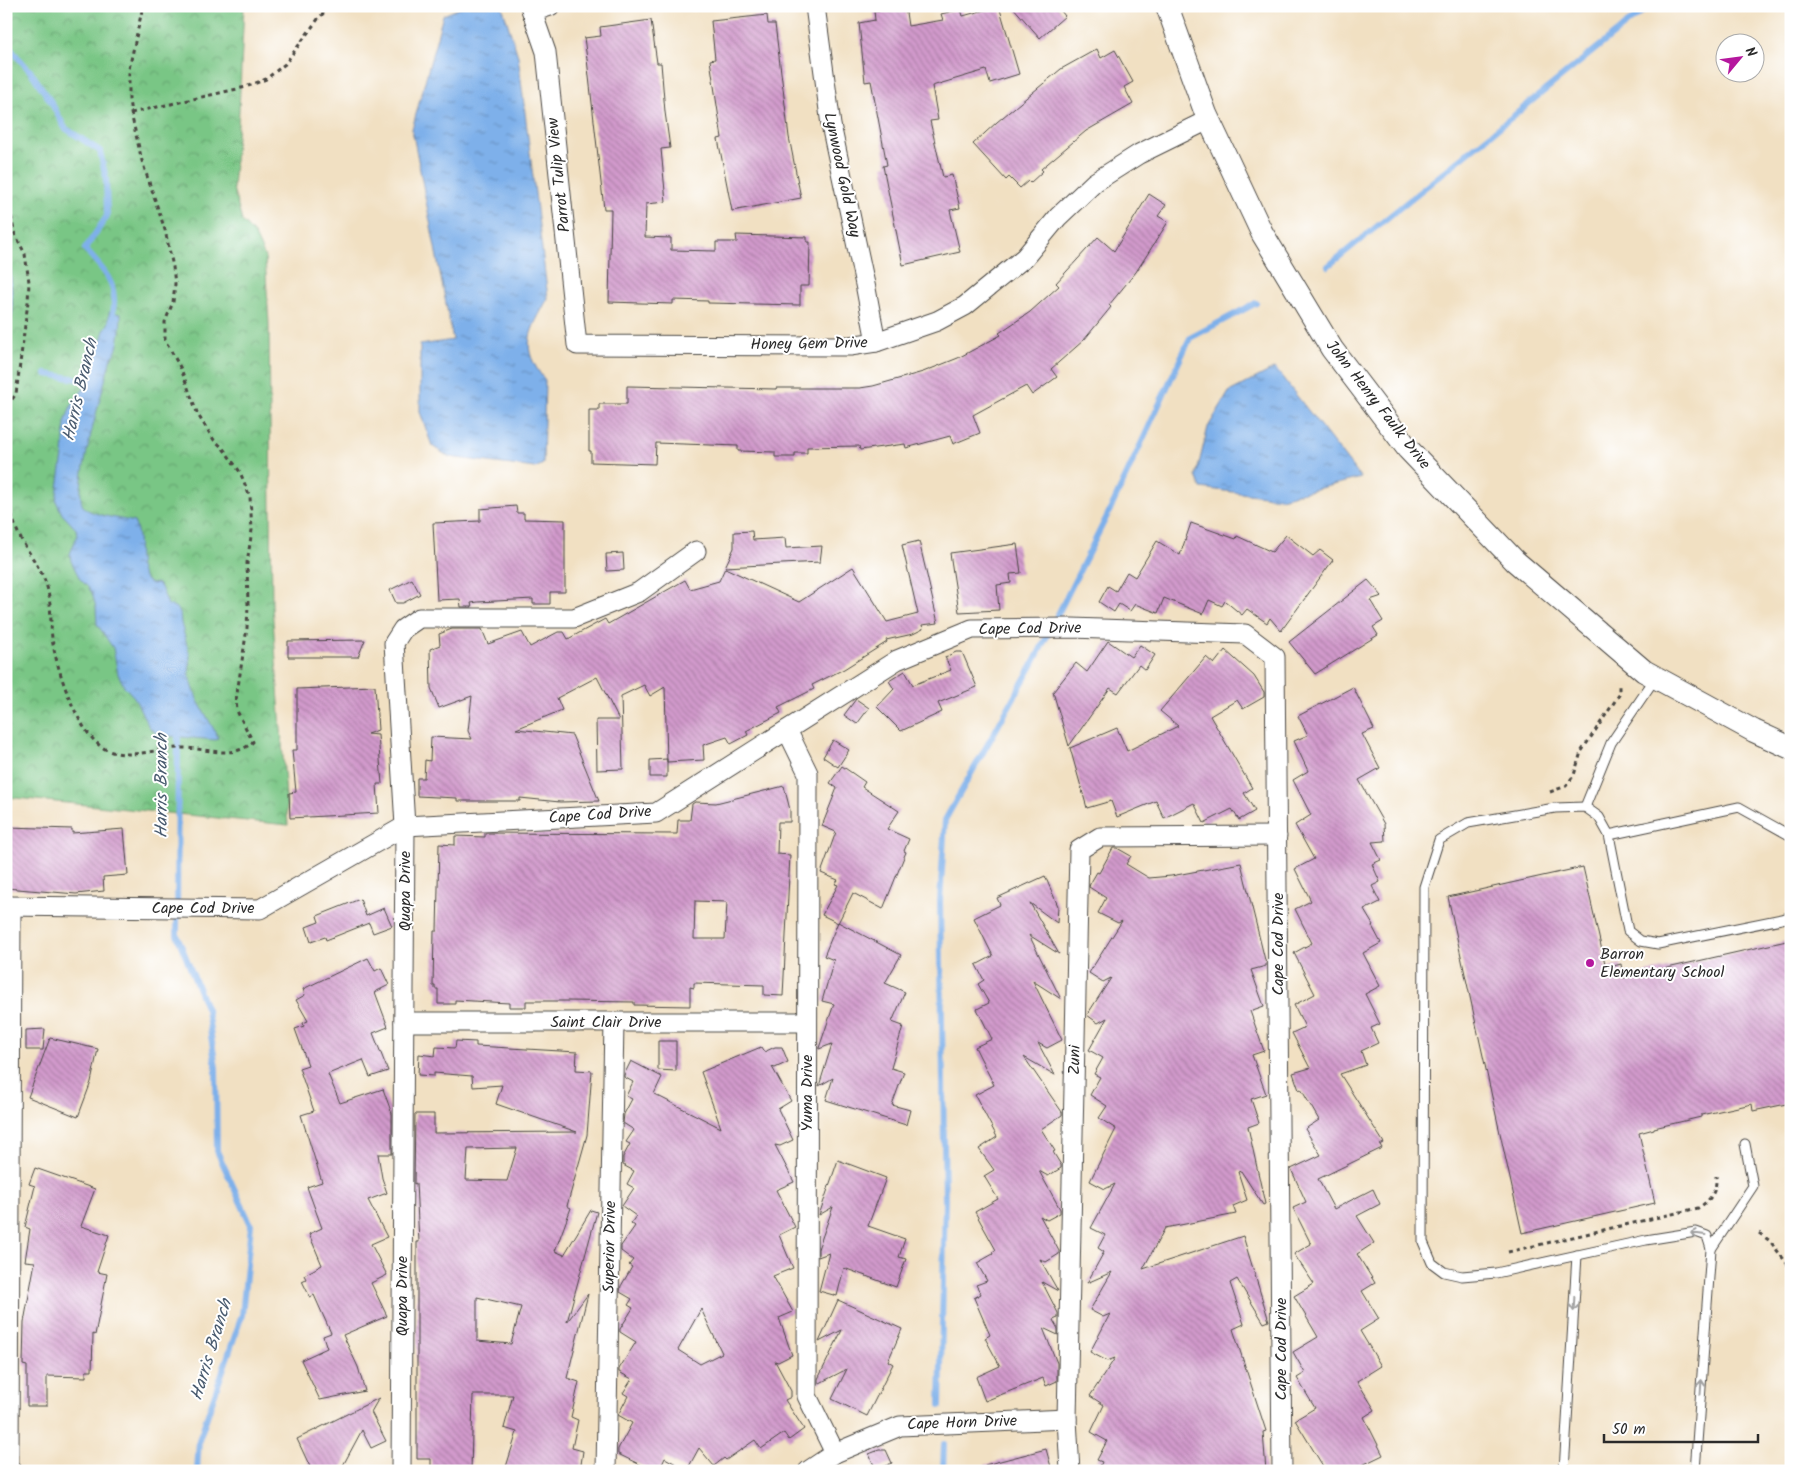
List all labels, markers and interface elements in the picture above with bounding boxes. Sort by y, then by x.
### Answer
north arrow [1714,32,1764,82]
text: N [1739,43,1762,62]
street label: Lynwood Gold Way [817,110,868,240]
street label: Parrot Tulip View [541,116,577,233]
street label: Honey Gem Drive [750,330,868,358]
water label: Harris Branch [55,334,107,444]
street label: John Henry Faulk Drive [1319,335,1437,475]
street label: Cape Cod Drive [978,616,1082,642]
water label: Harris Branch [148,732,177,838]
street label: Cape Cod Drive [548,799,652,831]
street label: Quapa Drive [393,851,418,931]
street label: Cape Cod Drive [1266,893,1291,995]
street label: Cape Cod Drive [152,896,254,921]
place label: Barron Elementary School [1600,942,1725,985]
marker: Barron Elementary School [1584,957,1596,969]
street label: Saint Clair Drive [551,1010,661,1035]
street label: Zuni [1062,1044,1088,1075]
street label: Yuma Drive [795,1055,820,1131]
street label: Superior Drive [597,1201,623,1293]
one-way arrow [1690,1229,1706,1239]
street label: Quapa Drive [390,1256,415,1336]
water label: Harris Branch [183,1294,242,1404]
one-way arrow [1569,1296,1578,1312]
street label: Cape Cod Drive [1269,1298,1294,1400]
one-way arrow [1696,1379,1705,1395]
street label: Cape Horn Drive [907,1409,1017,1437]
scale bar [1604,1412,1758,1444]
text: 50 m [1612,1418,1646,1442]

